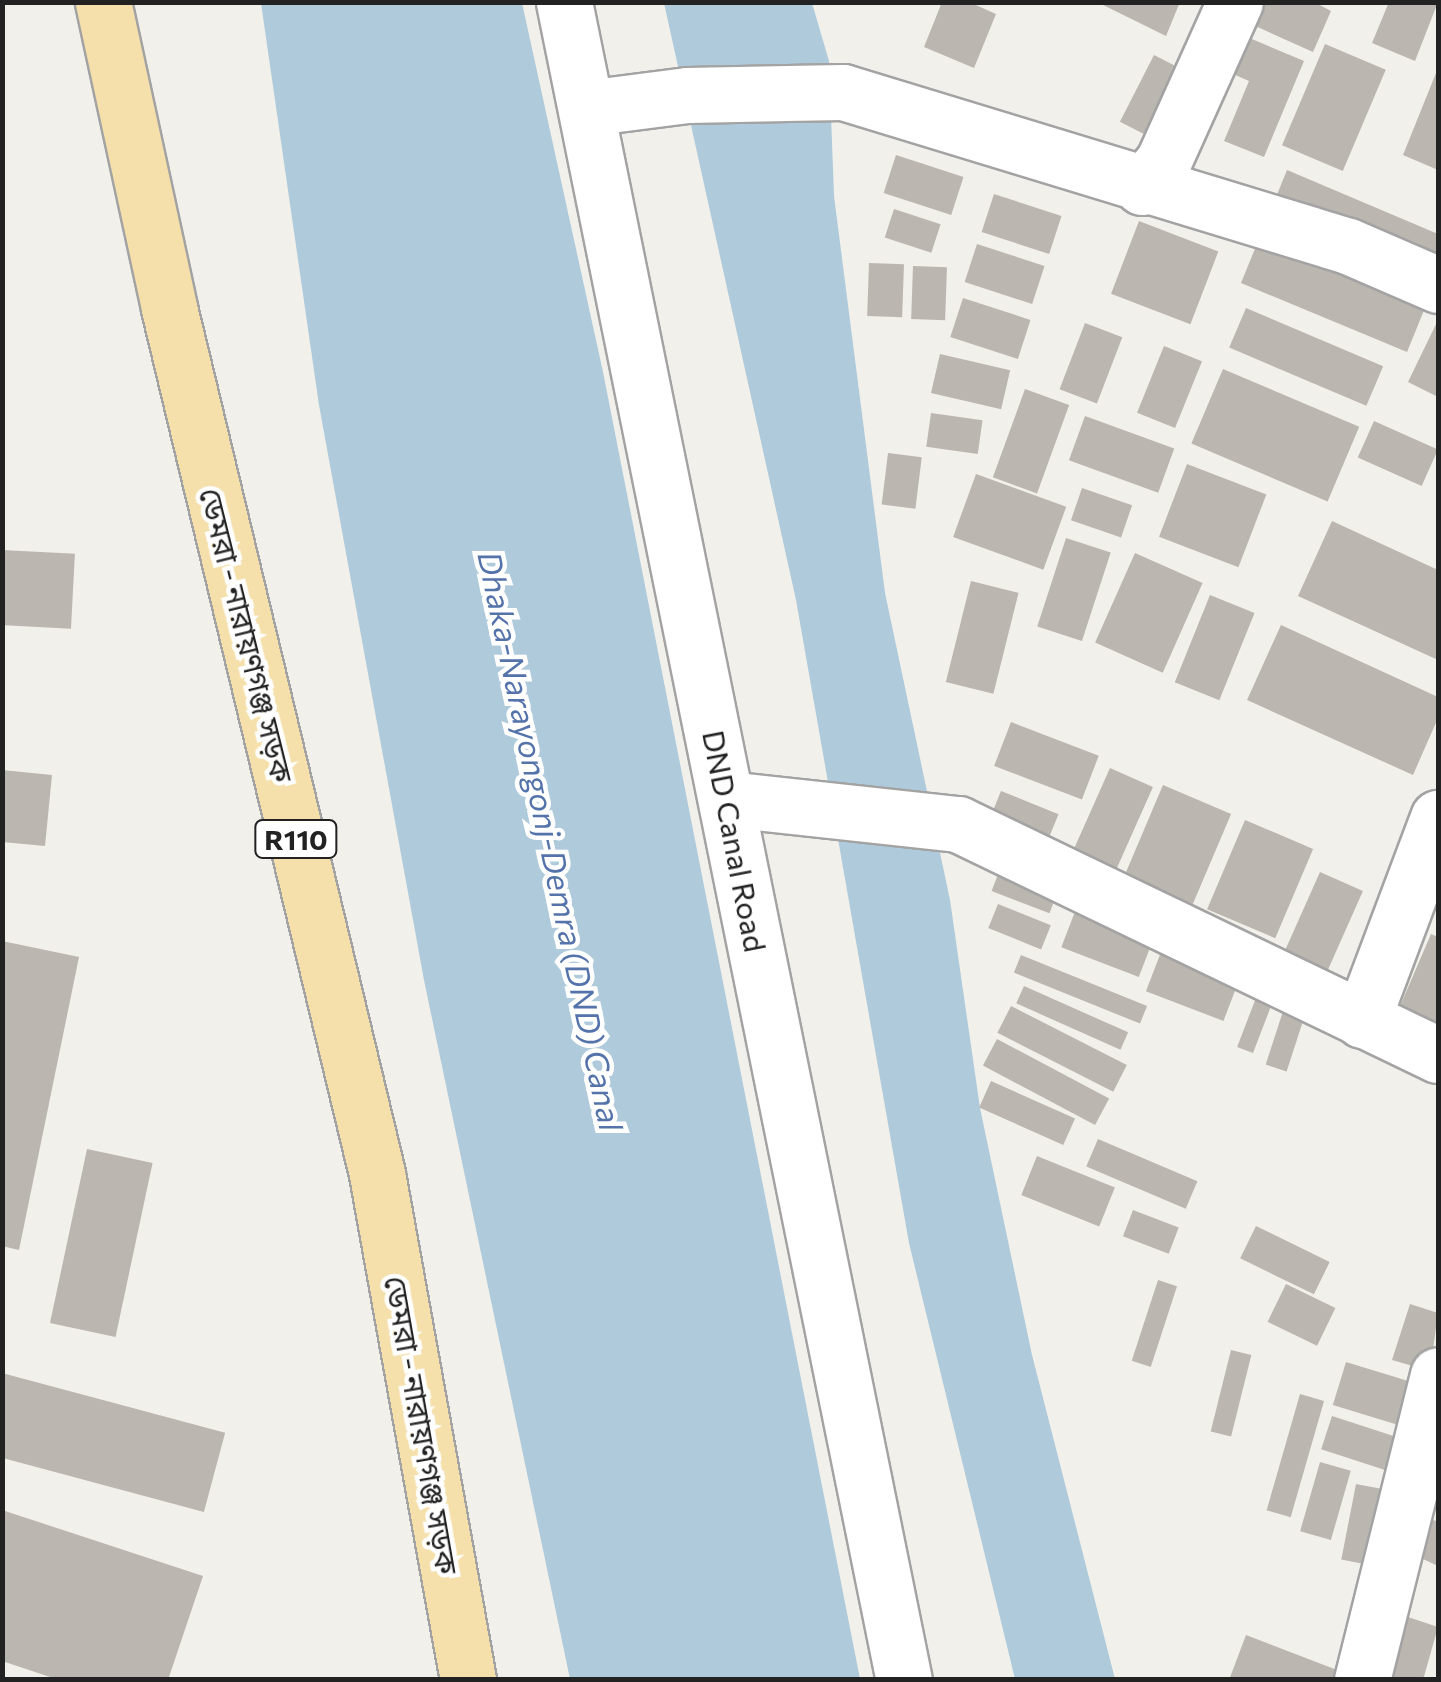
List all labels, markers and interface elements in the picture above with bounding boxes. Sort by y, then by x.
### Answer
street label: ডেমরা - নারায়ণগঞ্জ সড়ক [193,484,301,786]
water label: Dhaka-Narayongonj-Demra (DND) Canal [471,548,631,1134]
street label: DND Canal Road [696,727,774,955]
road number: R110 [254,816,338,862]
street label: ডেমরা - নারায়ণগঞ্জ সড়ক [378,1273,466,1577]

